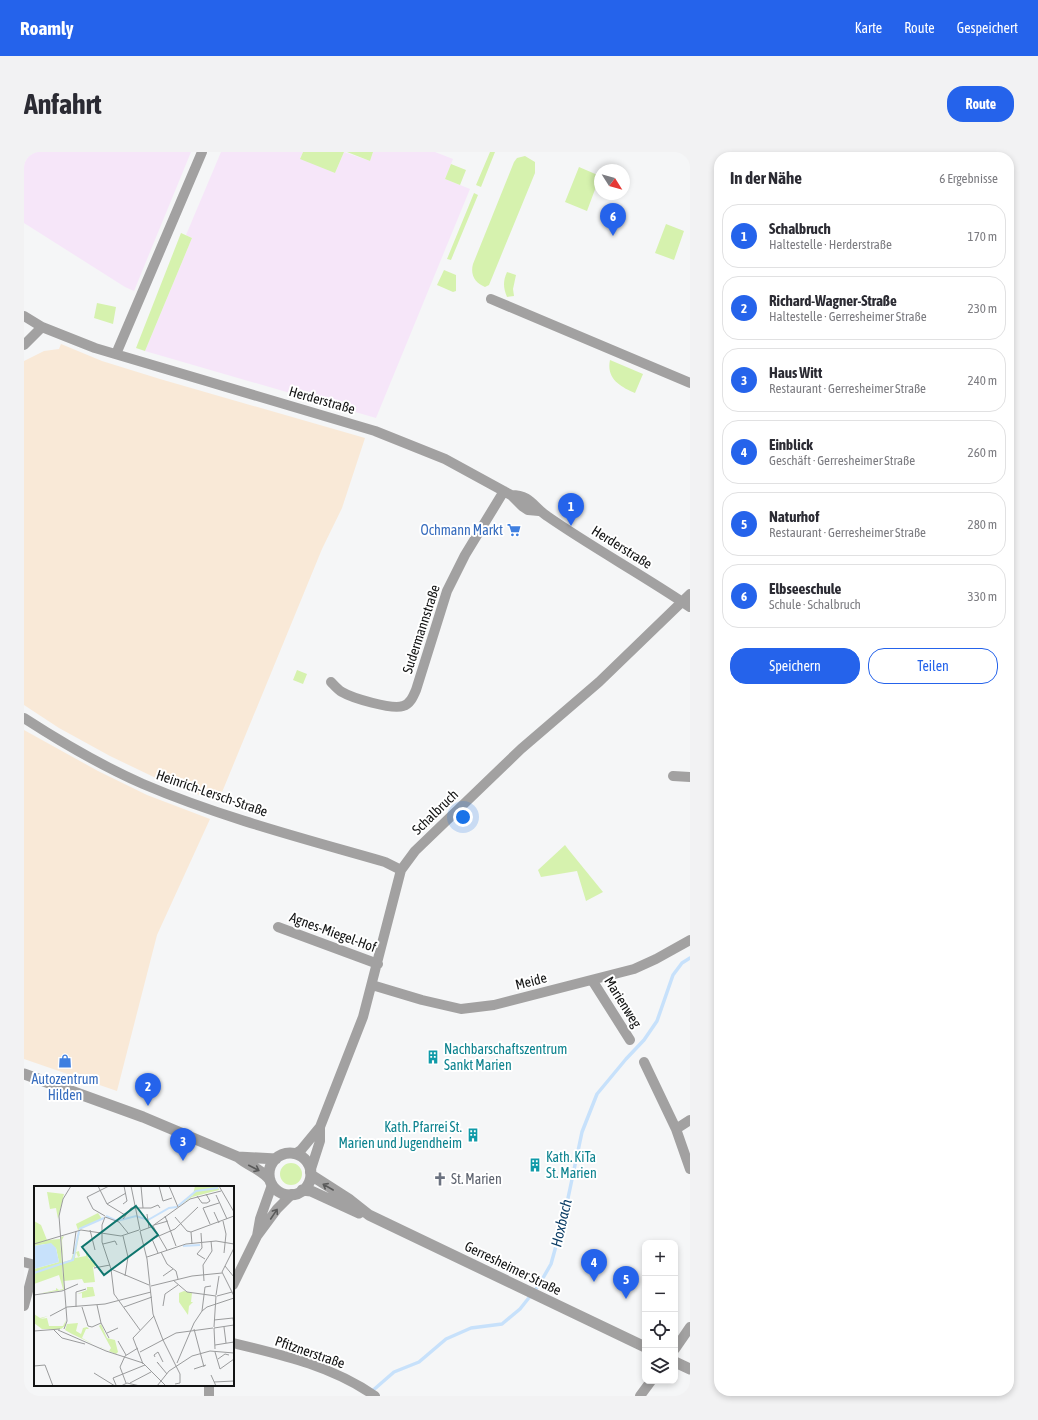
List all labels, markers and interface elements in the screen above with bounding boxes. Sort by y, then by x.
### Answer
text: Roamly [20,17,74,39]
text: Karte [855,20,882,36]
text: Route [904,20,935,36]
text: Gespeichert [957,20,1018,36]
button: Route [947,86,1014,122]
text: Anfahrt [24,88,102,120]
north arrow [594,164,630,200]
text: In der Nähe [730,168,802,188]
text: 6 Ergebnisse [939,171,998,186]
pin: 6 [600,203,626,236]
text: Schalbruch [769,220,831,237]
text: 1 [741,229,747,244]
text: 170 m [968,229,997,244]
text: Haltestelle · Herderstraße [769,237,892,252]
text: Richard-Wagner-Straße [769,292,897,309]
text: 2 [741,301,747,316]
text: 230 m [968,301,997,316]
text: Haltestelle · Gerresheimer Straße [769,309,927,324]
text: Haus Witt [769,364,822,381]
text: 3 [741,373,747,388]
text: 240 m [968,373,997,388]
text: Restaurant · Gerresheimer Straße [769,381,926,396]
street label: Herderstraße [287,383,357,417]
text: Einblick [769,436,813,453]
text: 4 [741,445,747,460]
text: 260 m [968,445,997,460]
text: Geschäft · Gerresheimer Straße [769,453,915,468]
pin: 1 [558,493,584,526]
text: Naturhof [769,508,819,525]
text: 5 [741,517,747,532]
text: 280 m [968,517,997,532]
place label: Ochmann Markt [421,522,503,538]
supermarket icon: Ochmann Markt [506,522,522,538]
street label: Herderstraße [589,522,655,572]
text: Restaurant · Gerresheimer Straße [769,525,926,540]
text: Elbseeschule [769,580,841,597]
street label: Sudermannstraße [399,583,443,675]
text: 6 [741,589,747,604]
text: 330 m [968,589,997,604]
text: Schule · Schalbruch [769,597,861,612]
button: Speichern [730,648,860,684]
button: Teilen [868,648,998,684]
street label: Heinrich-Lersch-Straße [154,766,270,820]
street label: Schalbruch [409,786,461,838]
your location [453,807,473,827]
street label: Agnes-Miegel-Hof [287,909,379,955]
street label: Meide [514,969,548,993]
street label: Marienweg [601,974,645,1030]
place label: Nachbarschaftszentrum Sankt Marien [444,1041,567,1073]
building icon: Nachbarschaftszentrum Sankt Marien [425,1049,441,1065]
shop icon: Autozentrum Hilden [57,1053,73,1069]
place label: Autozentrum Hilden [31,1071,99,1103]
pin: 2 [135,1073,161,1106]
place label: Kath. Pfarrei St. Marien und Jugendheim [338,1119,462,1151]
building icon: Kath. Pfarrei St. Marien und Jugendheim [465,1127,481,1143]
pin: 3 [170,1128,196,1161]
place label: Kath. KiTa St. Marien [546,1149,597,1181]
building icon: Kath. KiTa St. Marien [527,1157,543,1173]
one-way arrow [248,1165,260,1172]
church icon: St. Marien [432,1171,448,1187]
place label: St. Marien [451,1171,502,1187]
one-way arrow [323,1183,334,1191]
inset map [34,1186,234,1386]
water label: Hoxbach [547,1197,575,1249]
one-way arrow [270,1209,278,1220]
street label: Gerresheimer Straße [462,1238,564,1298]
map controls [642,1240,678,1384]
button: + [642,1240,678,1276]
pin: 4 [581,1249,607,1282]
pin: 5 [613,1266,639,1299]
button: − [642,1276,678,1312]
button: locate [642,1312,678,1348]
street label: Pfitznerstraße [273,1333,347,1371]
button: layers [642,1348,678,1384]

